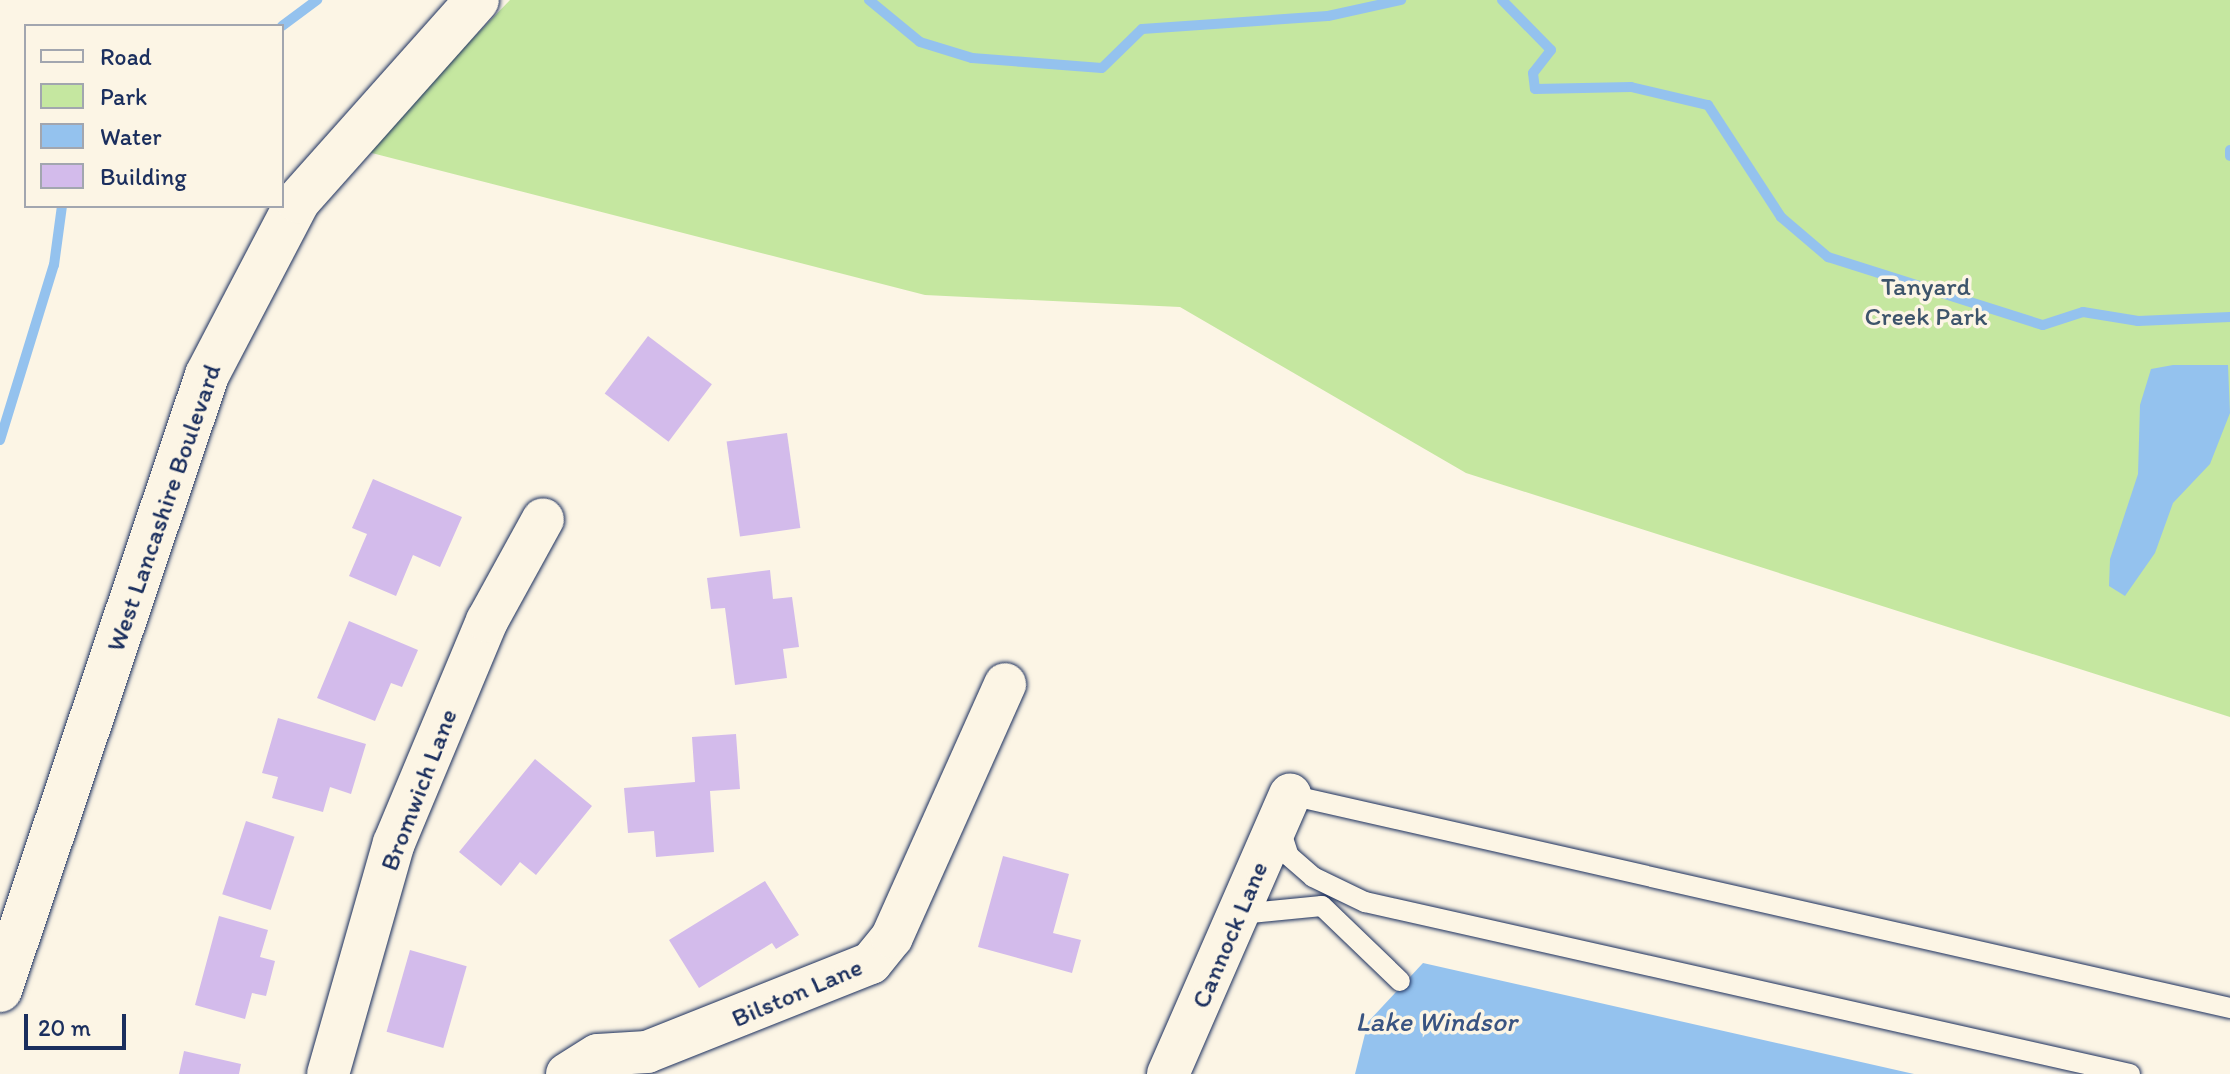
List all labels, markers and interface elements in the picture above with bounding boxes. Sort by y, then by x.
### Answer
legend [24,24,284,208]
text: Road [100,42,152,71]
text: Park [100,82,147,111]
text: Water [100,122,162,151]
text: Building [100,162,187,191]
park label: Tanyard Creek Park [1865,271,1987,332]
street label: West Lancashire Boulevard [100,360,228,656]
street label: Bromwich Lane [374,705,464,875]
street label: Cannock Lane [1185,857,1275,1013]
street label: Bilston Lane [727,951,867,1035]
scale bar [28,998,130,1048]
water label: Lake Windsor [1355,1004,1517,1038]
text: 20 m [38,1013,91,1042]

